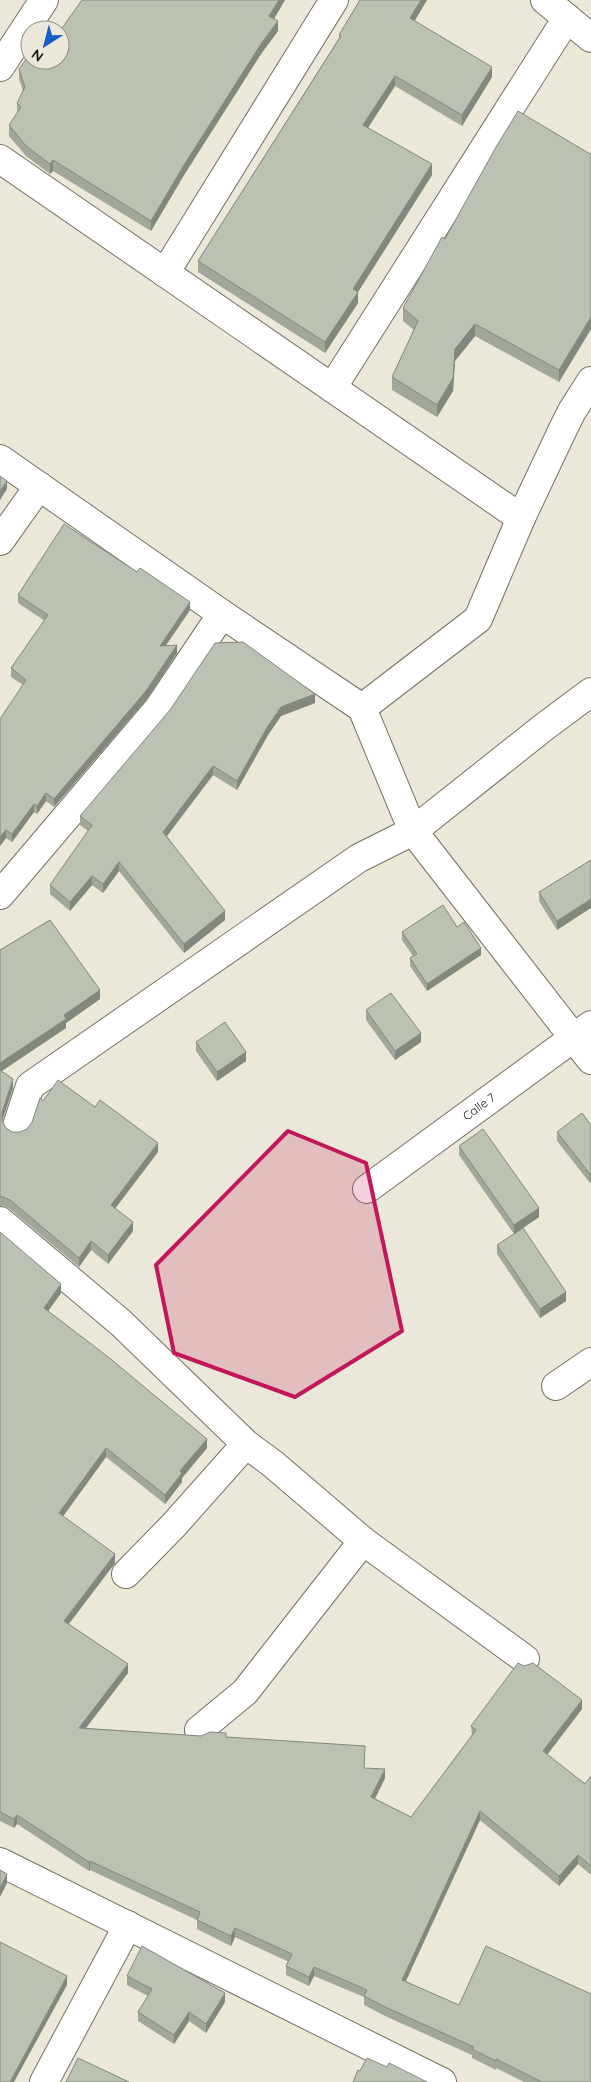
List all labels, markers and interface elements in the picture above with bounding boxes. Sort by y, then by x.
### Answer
north arrow [20,20,70,70]
text: N [28,45,47,66]
street label: Calle 7 [460,1090,498,1123]

